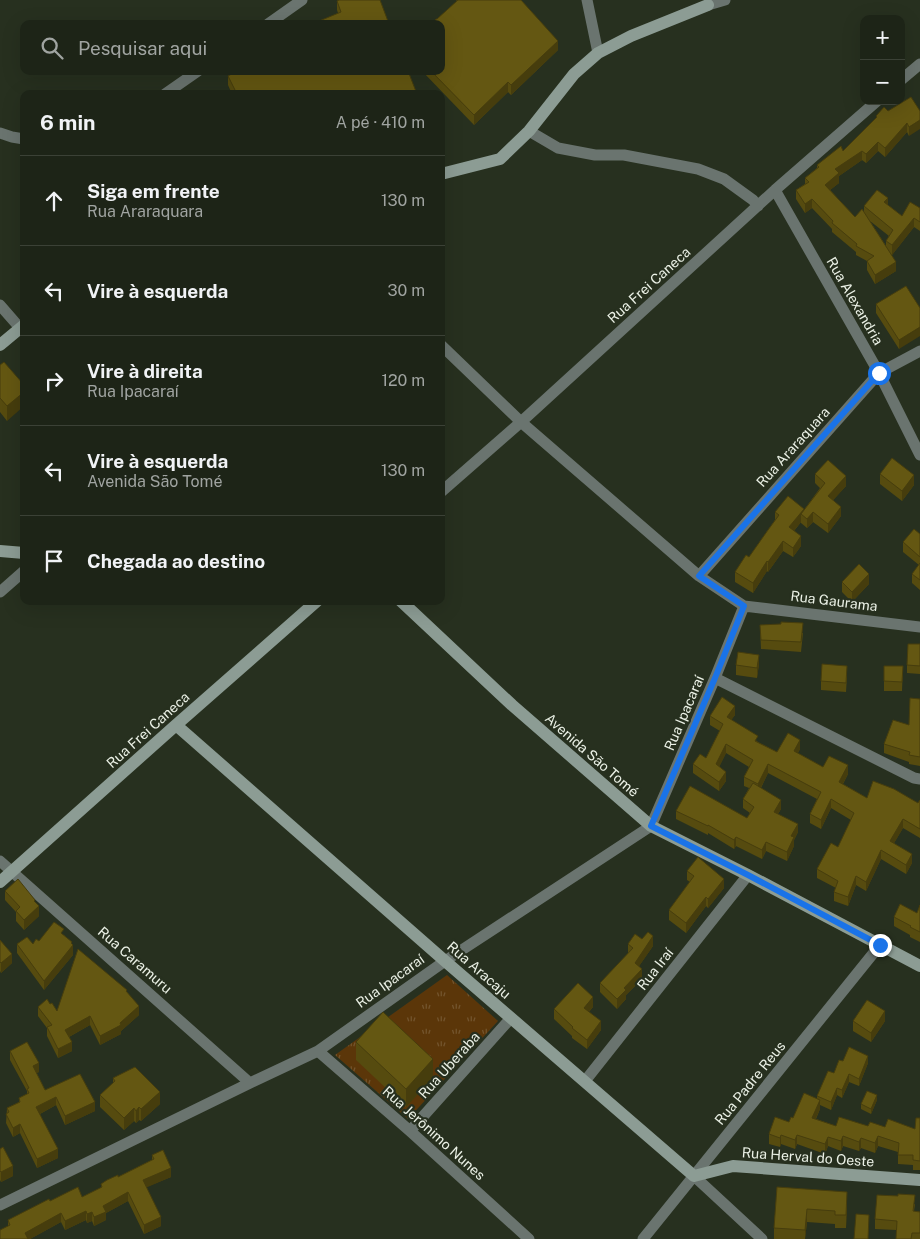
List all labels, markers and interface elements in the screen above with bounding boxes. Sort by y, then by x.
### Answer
map controls [860,15,905,105]
button: + [860,15,905,60]
search box [20,20,445,75]
icon: search [38,34,66,62]
text: Pesquisar aqui [78,37,207,59]
button: − [860,60,905,105]
text: 6 min [40,110,96,135]
text: A pé · 410 m [336,113,425,132]
text: Siga em frente [87,180,220,202]
icon: ahead [40,187,68,215]
text: 130 m [381,191,425,210]
text: Rua Araraquara [87,202,203,221]
street label: Rua Frei Caneca [604,244,694,326]
street label: Rua Alexandria [823,254,887,348]
icon: left [40,277,68,305]
text: Vire à esquerda [87,280,228,302]
text: 30 m [388,281,425,300]
text: Vire à direita [87,360,203,382]
route start [868,362,891,385]
icon: right [40,367,68,395]
text: 120 m [381,371,425,390]
text: Rua Ipacaraí [87,382,179,401]
street label: Rua Araraquara [753,404,833,490]
text: Vire à esquerda [87,450,228,472]
icon: left [40,457,68,485]
text: 130 m [381,461,425,480]
text: Avenida São Tomé [87,472,223,491]
icon: arrive [40,547,68,575]
text: Chegada ao destino [87,550,265,572]
street label: Rua Gaurama [790,588,878,614]
street label: Rua Ipacaraí [661,672,707,753]
street label: Rua Frei Caneca [103,689,193,771]
street label: Avenida São Tomé [542,710,642,800]
street label: Rua Caramuru [95,924,175,996]
route end [869,934,892,957]
street label: Rua Aracaju [444,938,514,1002]
street label: Rua Iraí [634,944,677,993]
street label: Rua Ipacaraí [353,951,428,1011]
street label: Rua Uberaba [415,1029,483,1101]
street label: Rua Padre Reus [712,1038,788,1128]
street label: Rua Jerônimo Nunes [380,1083,488,1183]
street label: Rua Herval do Oeste [741,1144,875,1170]

